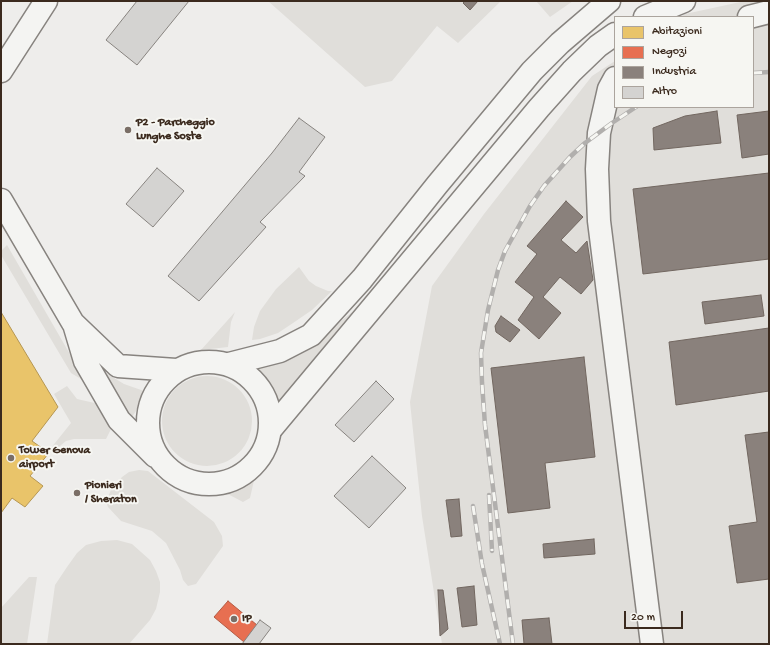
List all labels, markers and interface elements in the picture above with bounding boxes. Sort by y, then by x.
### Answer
legend [614,16,754,108]
text: Abitazioni [652,25,702,39]
text: Negozi [652,45,687,59]
text: Industria [652,65,696,79]
text: Altro [652,85,677,99]
place label: P2 - Parcheggio Lunghe Soste [136,116,215,144]
marker: P2 - Parcheggio Lunghe Soste [123,125,133,135]
place label: Tower Genova airport [19,444,90,472]
marker: Tower Genova airport [6,453,16,463]
place label: Pionieri / Sheraton [85,479,137,507]
marker: Pionieri / Sheraton [72,488,82,498]
scale bar [626,603,685,629]
text: 20 m [631,611,655,625]
place label: IP [242,612,252,626]
marker: IP [229,614,239,624]

